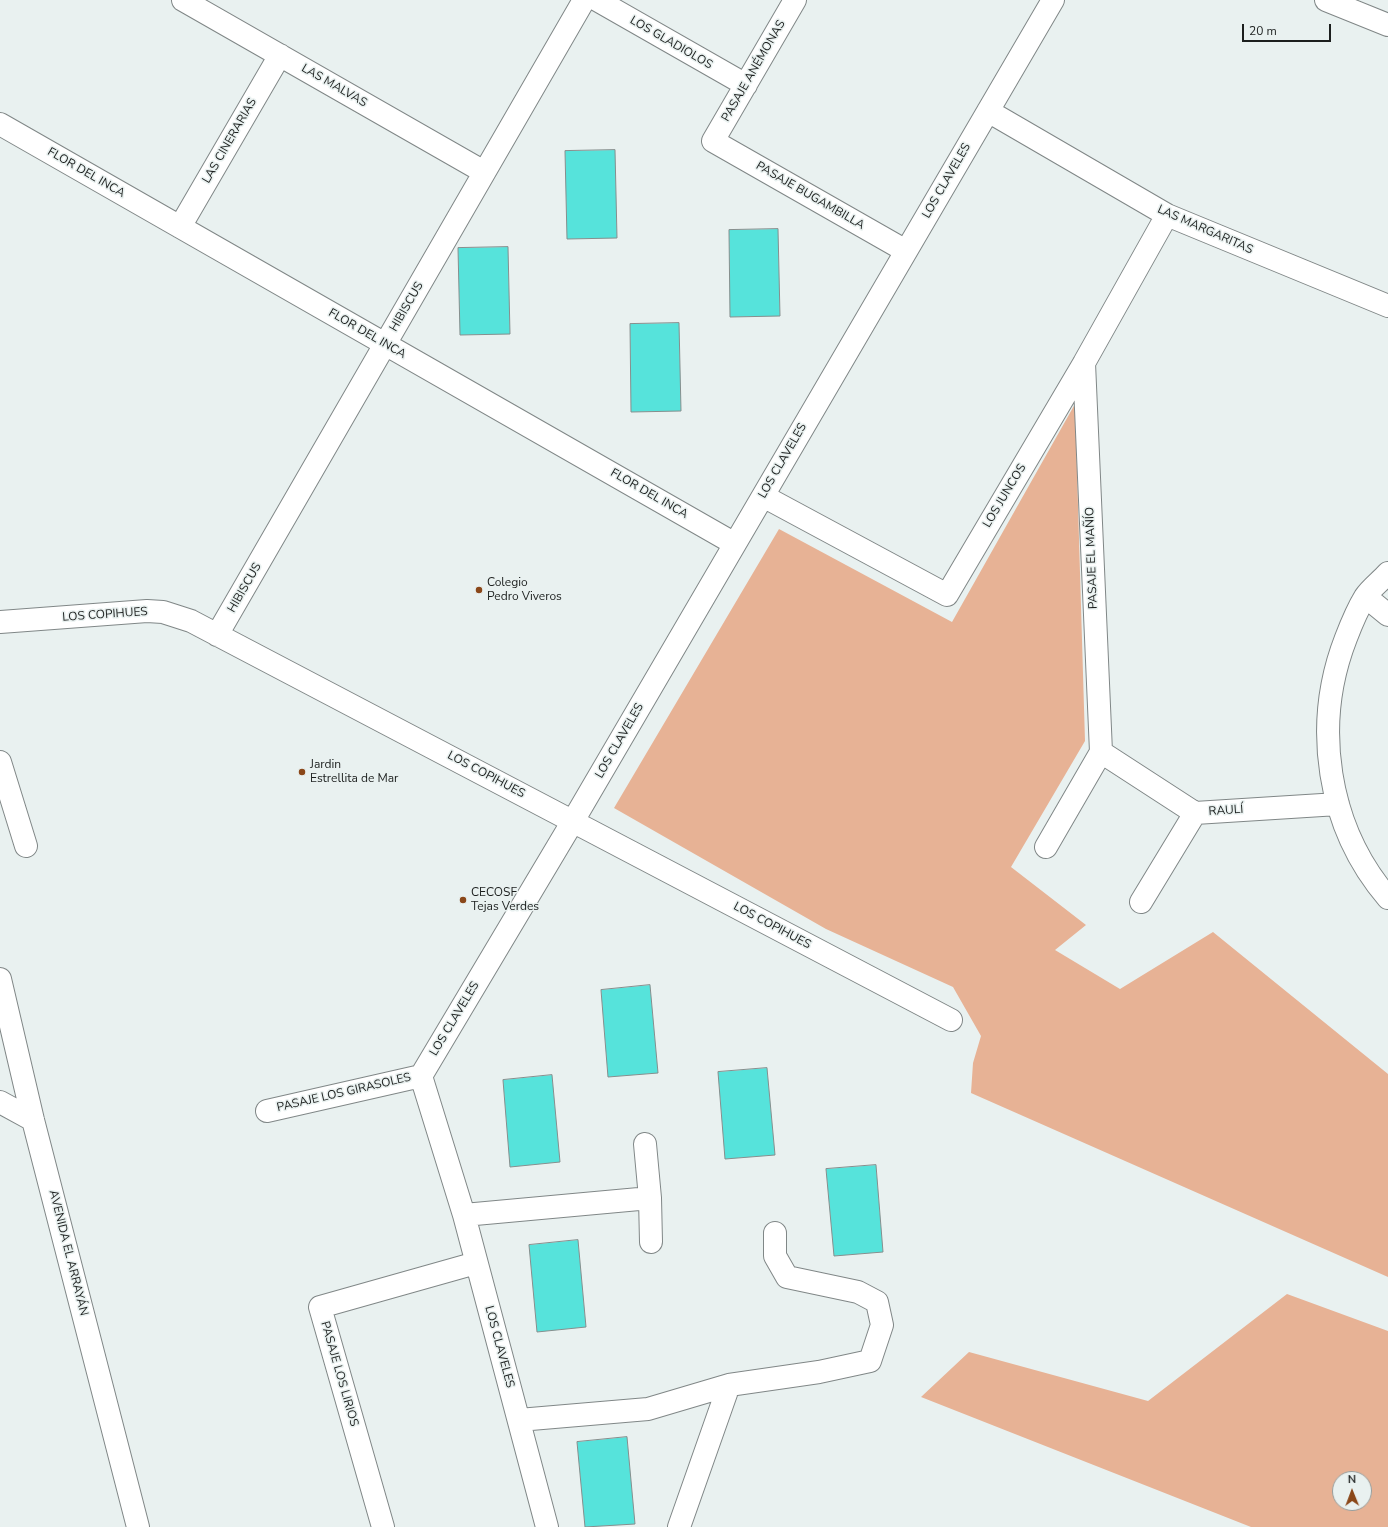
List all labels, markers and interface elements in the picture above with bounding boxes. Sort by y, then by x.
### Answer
street label: LOS GLADIOLOS [627,13,715,73]
scale bar [1244,16,1333,42]
street label: PASAJE ANÉMONAS [719,18,789,124]
text: 20 m [1249,23,1277,39]
street label: LAS MALVAS [299,61,369,111]
street label: LAS CINERARIAS [200,96,260,186]
street label: LOS CLAVELES [920,141,974,221]
street label: FLOR DEL INCA [45,145,127,201]
street label: PASAJE BUGAMBILLA [753,159,867,233]
street label: LAS MARGARITAS [1155,202,1255,258]
street label: HIBISCUS [387,280,427,334]
street label: FLOR DEL INCA [326,306,408,362]
street label: LOS CLAVELES [756,421,810,501]
street label: LOS JUNCOS [980,462,1030,530]
street label: FLOR DEL INCA [608,466,690,522]
street label: PASAJE EL MAÑÍO [1083,507,1101,609]
street label: HIBISCUS [225,561,265,615]
place label: Colegio Pedro Viveros [487,576,562,604]
marker: Colegio Pedro Viveros [474,585,484,595]
street label: LOS COPIHUES [62,605,148,625]
street label: LOS CLAVELES [593,701,647,781]
street label: LOS COPIHUES [445,749,527,801]
place label: Jardin Estrellita de Mar [310,758,398,786]
marker: Jardin Estrellita de Mar [297,767,307,777]
street label: RAULÍ [1208,803,1244,819]
place label: CECOSF Tejas Verdes [471,886,539,914]
marker: CECOSF Tejas Verdes [458,895,468,905]
street label: LOS COPIHUES [731,900,813,952]
street label: LOS CLAVELES [427,979,483,1059]
street label: PASAJE LOS GIRASOLES [276,1071,412,1115]
street label: AVENIDA EL ARRAYÁN [45,1189,91,1317]
street label: LOS CLAVELES [481,1304,517,1390]
street label: PASAJE LOS LIRIOS [317,1320,361,1428]
north arrow [1332,1471,1372,1511]
text: N [1348,1472,1356,1487]

